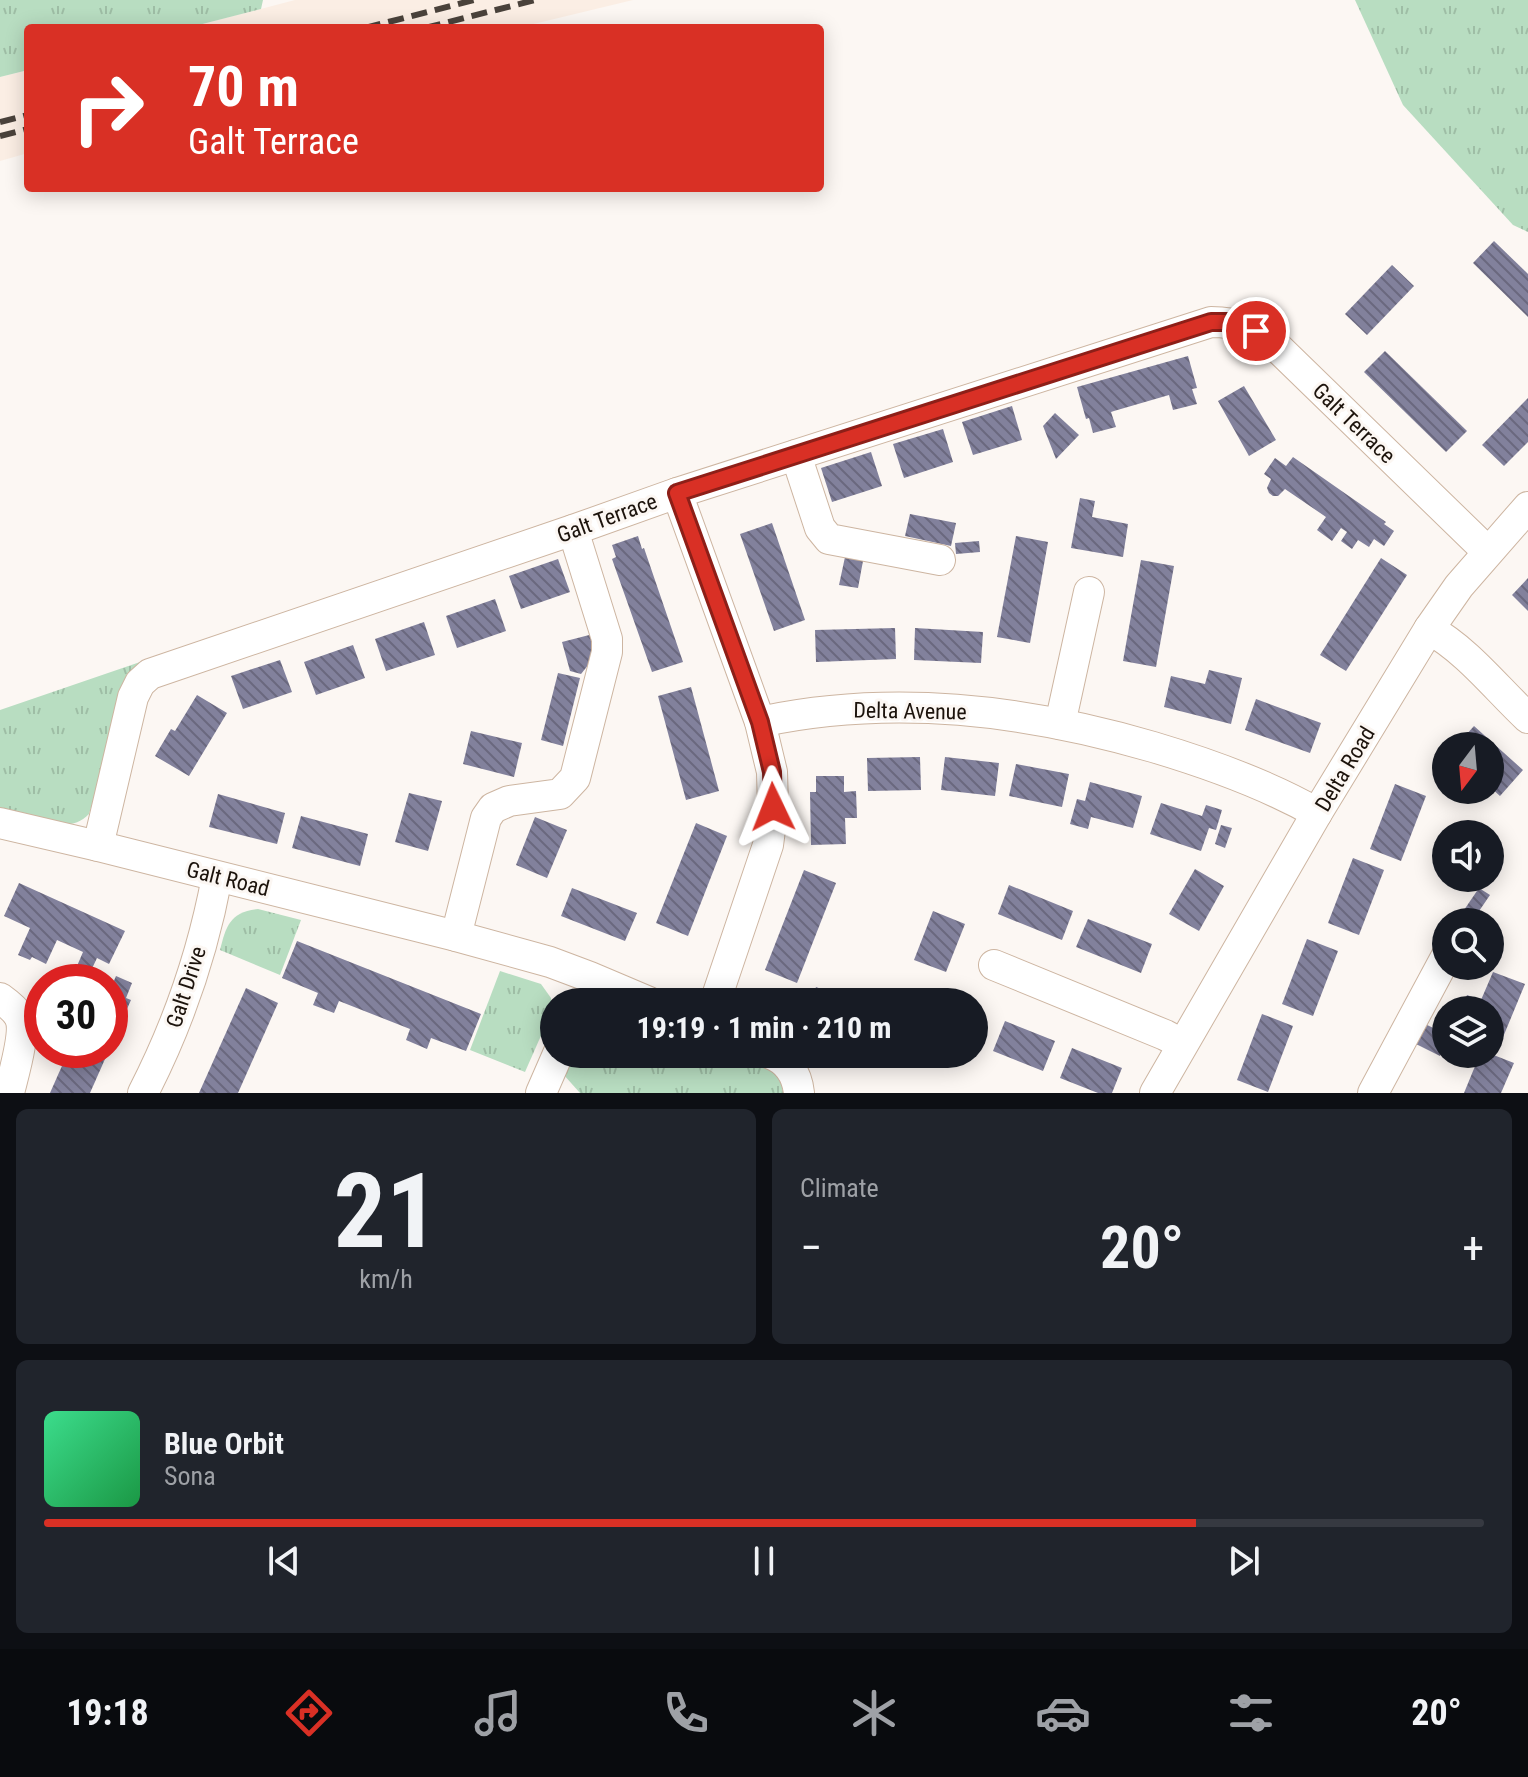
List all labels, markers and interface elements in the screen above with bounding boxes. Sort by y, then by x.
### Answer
text: 70 m [188,54,299,120]
icon: right [56,56,160,160]
text: Galt Terrace [188,121,359,163]
pin [1222,297,1290,365]
icon: arrive [1234,309,1278,353]
street label: Galt Terrace [1308,378,1400,468]
street label: Galt Terrace [554,488,660,548]
street label: Delta Avenue [853,698,967,724]
street label: Delta Road [1310,722,1380,816]
north arrow [1432,732,1504,804]
map controls [1432,732,1504,1068]
position arrow [731,765,815,849]
button: sound [1432,820,1504,892]
street label: Galt Road [184,857,272,901]
button: search [1432,908,1504,980]
street label: Galt Drive [161,943,211,1031]
speed limit sign: 30 [24,964,128,1068]
button: layers [1432,996,1504,1068]
text: 19:19 · 1 min · 210 m [637,1010,891,1045]
text: 21 [333,1151,439,1272]
text: Climate [800,1173,879,1203]
text: 20° [1100,1212,1184,1283]
text: − [800,1222,822,1274]
text: + [1462,1222,1484,1274]
text: km/h [359,1264,413,1294]
text: Blue Orbit [164,1426,284,1461]
text: Sona [164,1461,216,1491]
icon: previous [262,1539,306,1583]
icon: pause [742,1539,786,1583]
icon: next [1222,1539,1266,1583]
icon: directions [281,1685,337,1741]
icon: music [470,1685,526,1741]
icon: phone [658,1685,714,1741]
icon: climate [846,1685,902,1741]
icon: car [1035,1685,1091,1741]
icon: filters [1223,1685,1279,1741]
text: 19:18 [66,1692,149,1734]
text: 20° [1411,1692,1462,1734]

